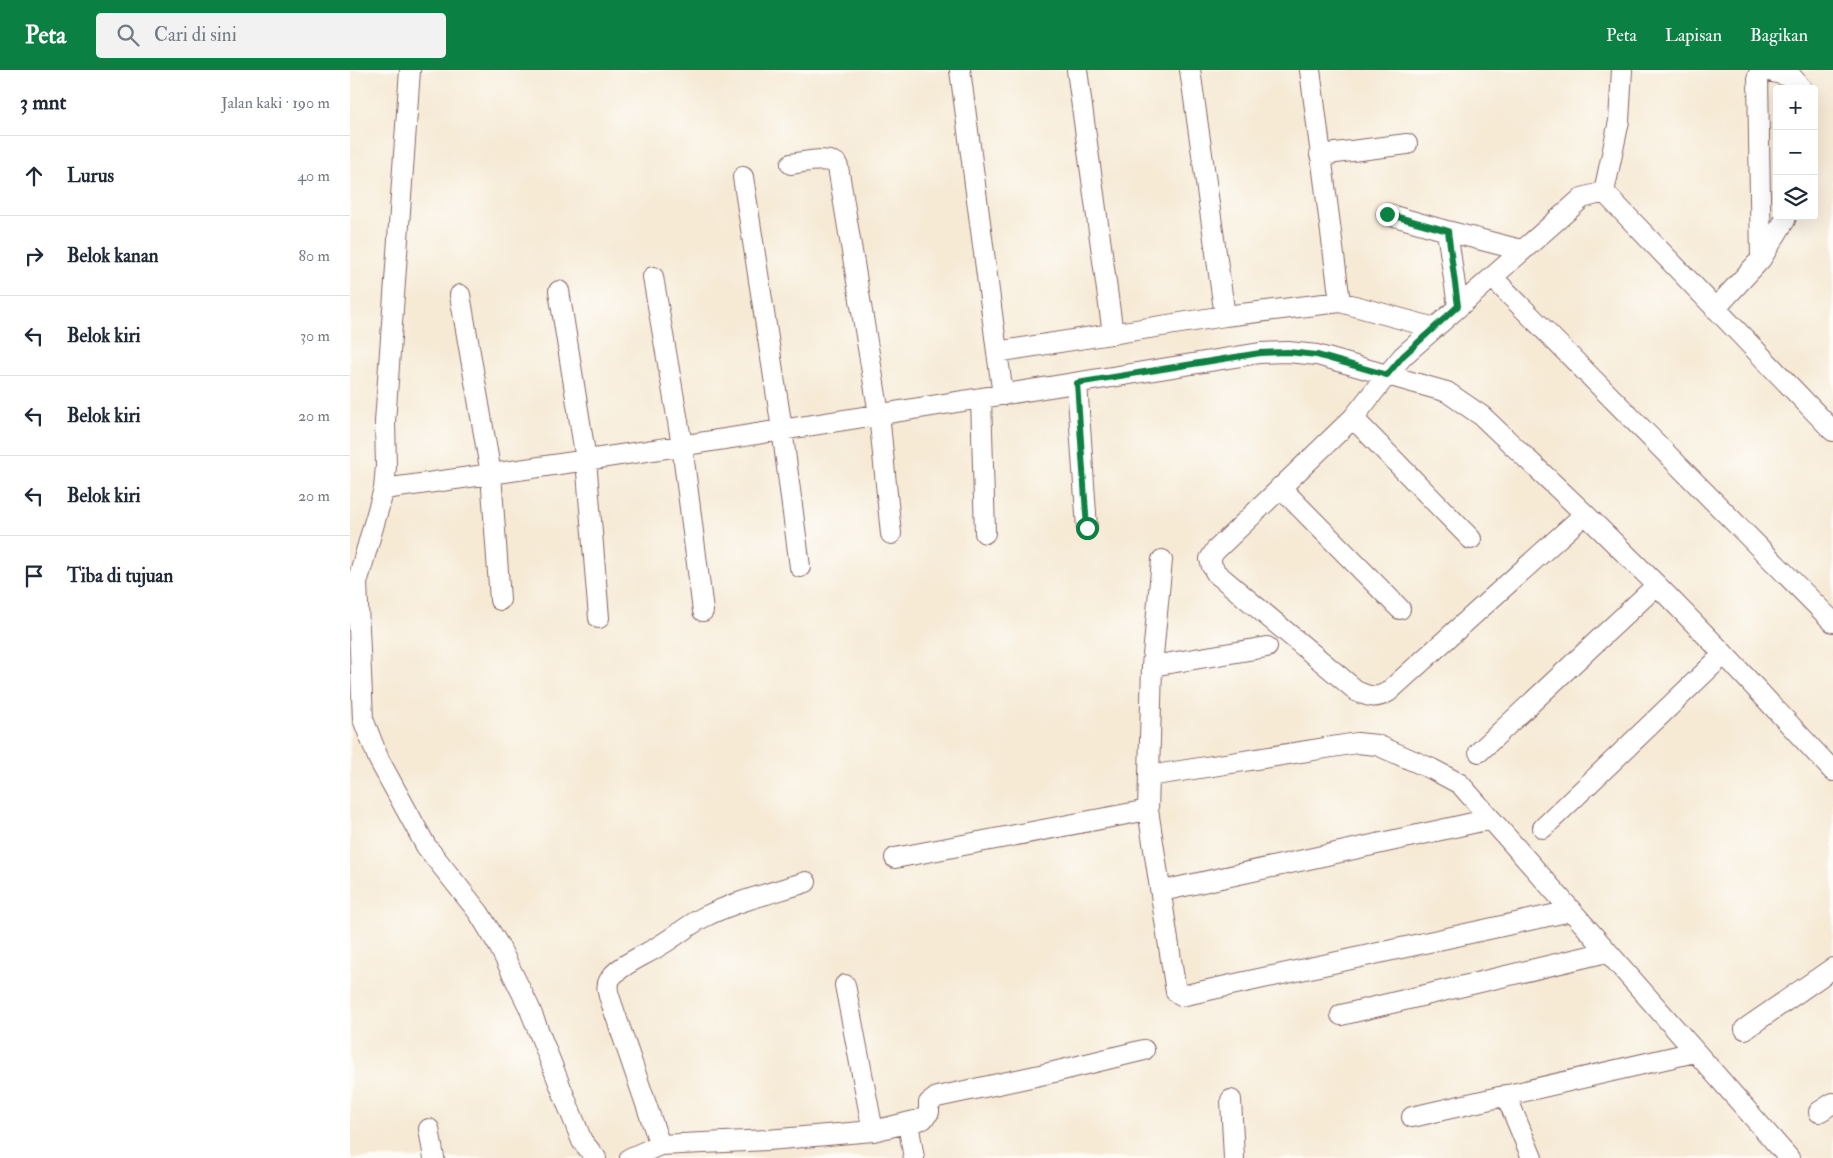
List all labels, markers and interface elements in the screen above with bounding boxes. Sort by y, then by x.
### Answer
search box [96,13,446,58]
text: Peta [25,20,66,51]
icon: search [114,21,142,49]
text: Cari di sini [154,23,237,47]
text: Peta [1606,24,1637,47]
text: Lapisan [1665,24,1722,47]
text: Bagikan [1750,24,1808,47]
map controls [1773,85,1818,220]
button: + [1773,85,1818,130]
text: 3 mnt [20,89,66,116]
text: Jalan kaki · 190 m [221,93,330,113]
button: − [1773,130,1818,175]
icon: ahead [20,162,48,190]
text: Lurus [67,164,114,188]
text: 40 m [297,166,330,186]
button: layers [1773,175,1818,220]
route end [1376,203,1399,226]
icon: right [20,242,48,270]
text: Belok kanan [67,244,158,268]
text: 80 m [299,246,330,266]
icon: left [20,322,48,350]
text: Belok kiri [67,324,141,348]
text: 30 m [300,326,330,346]
icon: left [20,402,48,430]
text: Belok kiri [67,404,141,428]
text: 20 m [298,406,330,426]
icon: left [20,482,48,510]
text: Belok kiri [67,484,141,508]
text: 20 m [298,486,330,506]
route start [1076,517,1099,540]
icon: arrive [20,562,48,590]
text: Tiba di tujuan [67,564,173,588]

